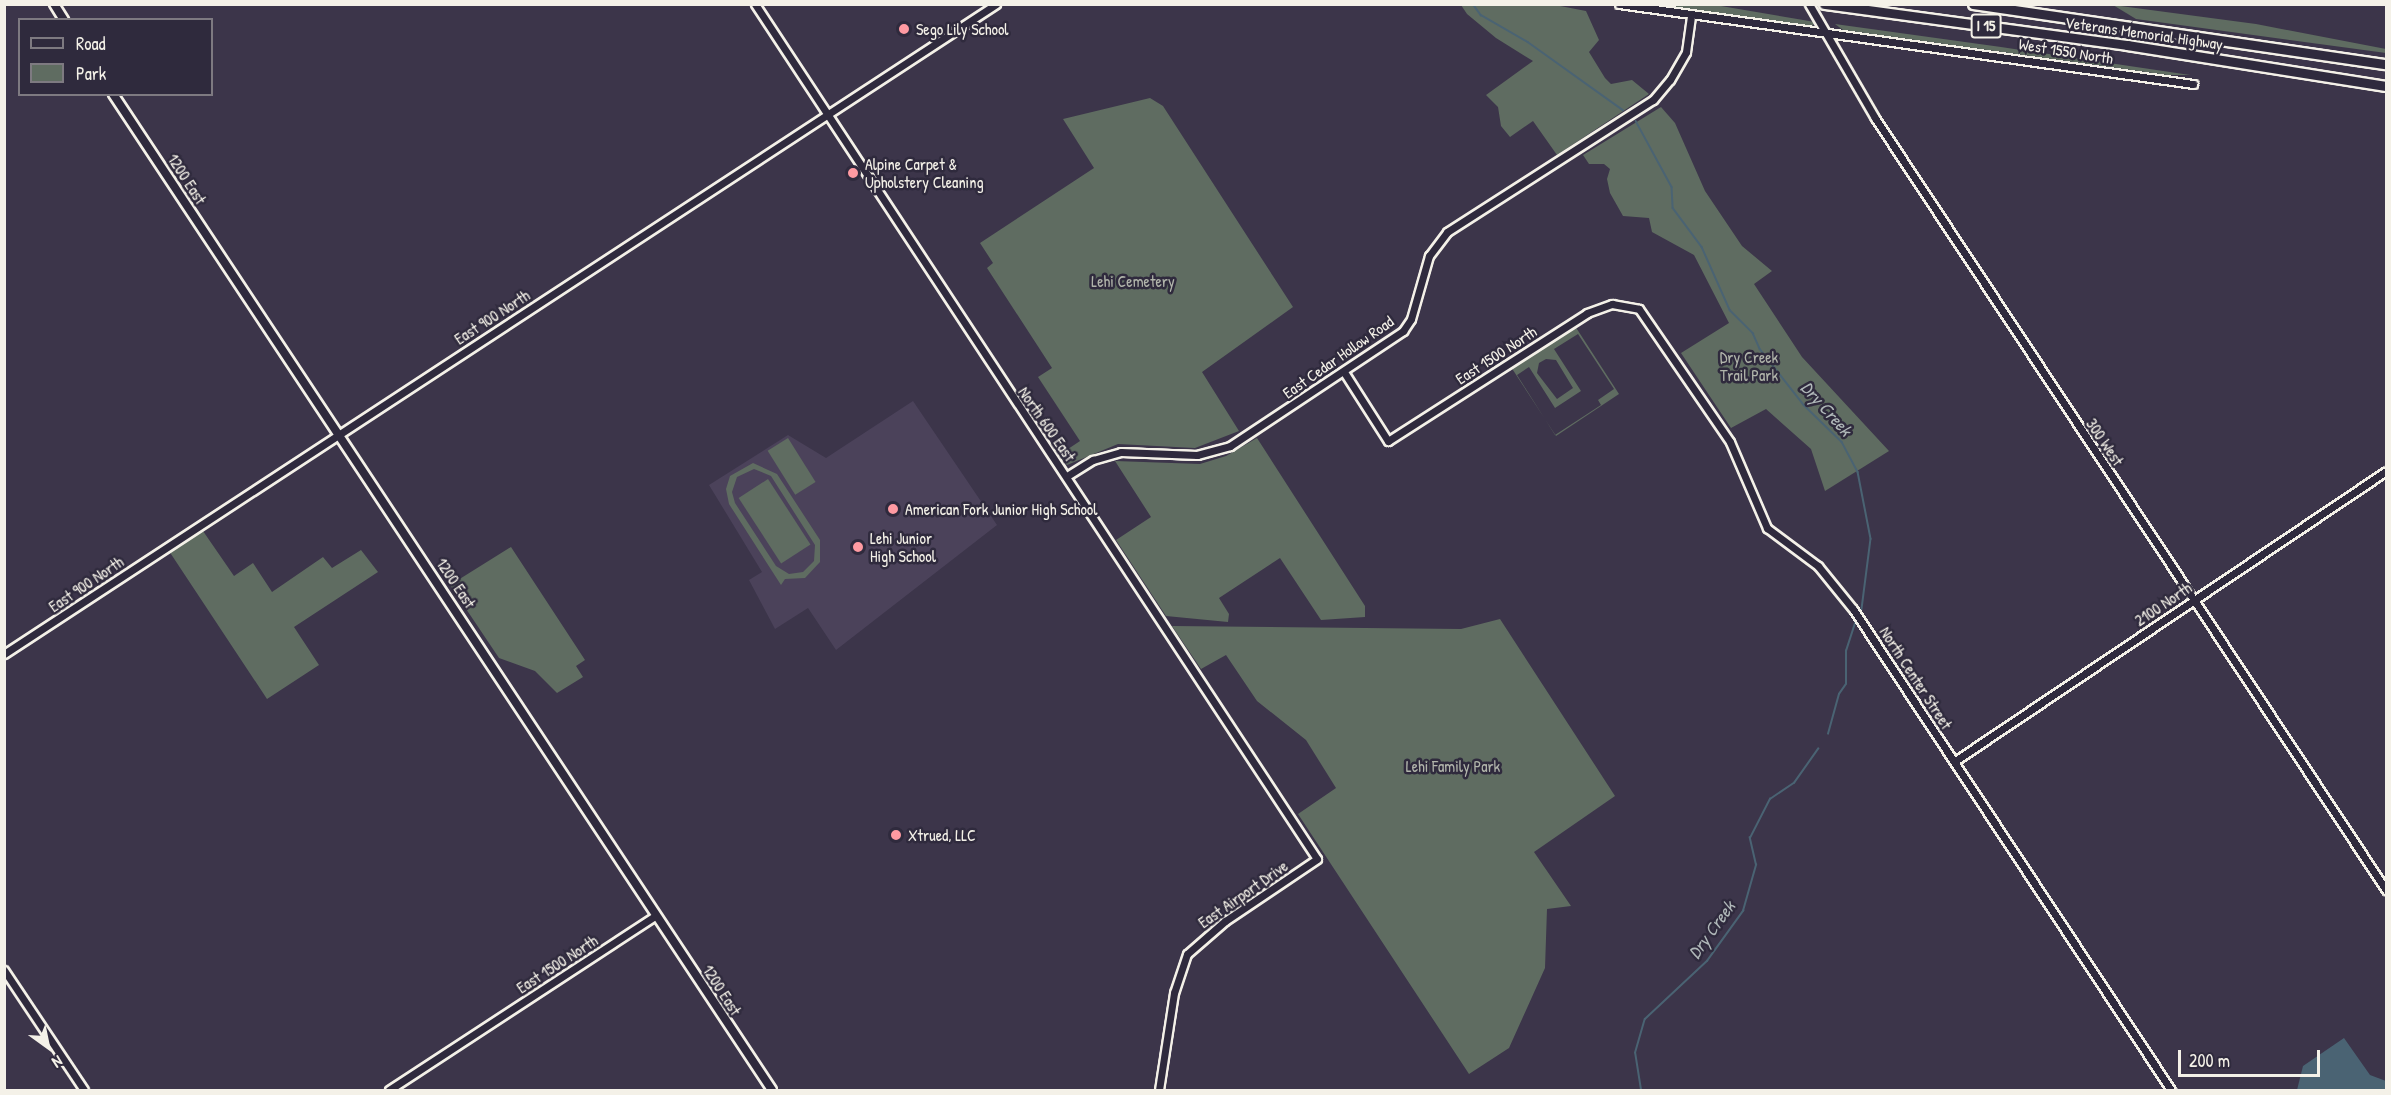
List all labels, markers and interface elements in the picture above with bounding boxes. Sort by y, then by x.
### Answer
street label: Veterans Memorial Highway [2064,12,2224,54]
road number: I 15 [1970,14,2002,38]
legend [18,18,213,96]
place label: Sego Lily School [916,19,1009,39]
marker: Sego Lily School [897,22,911,36]
text: Road [76,31,106,56]
street label: West 1550 North [2018,34,2114,68]
text: Park [76,61,106,86]
street label: 1200 East [164,150,210,208]
place label: Alpine Carpet & Upholstery Cleaning [865,154,984,192]
marker: Alpine Carpet & Upholstery Cleaning [846,166,860,180]
park label: Lehi Cemetery [1091,271,1175,291]
street label: East 900 North [451,286,533,348]
street label: East Cedar Hollow Road [1279,312,1397,402]
street label: East 1500 North [1452,322,1540,388]
park label: Dry Creek Trail Park [1720,347,1778,385]
water label: Dry Creek [1796,377,1856,441]
street label: North 600 East [1014,383,1080,465]
street label: 300 West [2082,415,2128,469]
place label: American Fork Junior High School [905,499,1098,519]
marker: American Fork Junior High School [886,502,900,516]
place label: Lehi Junior High School [870,528,936,566]
marker: Lehi Junior High School [851,540,865,554]
street label: East 900 North [45,552,127,616]
street label: 1200 East [432,554,480,612]
street label: 2100 North [2131,578,2195,630]
street label: North Center Street [1876,623,1956,733]
park label: Lehi Family Park [1406,756,1500,776]
place label: Xtrued, LLC [908,825,976,845]
marker: Xtrued, LLC [889,828,903,842]
street label: East Airport Drive [1194,856,1292,932]
water label: Dry Creek [1684,897,1740,963]
street label: East 1500 North [513,931,601,997]
street label: 1200 East [699,961,745,1019]
north arrow [18,1017,78,1077]
scale bar [2181,1038,2324,1076]
text: 200 m [2189,1048,2230,1073]
text: N [48,1051,67,1074]

